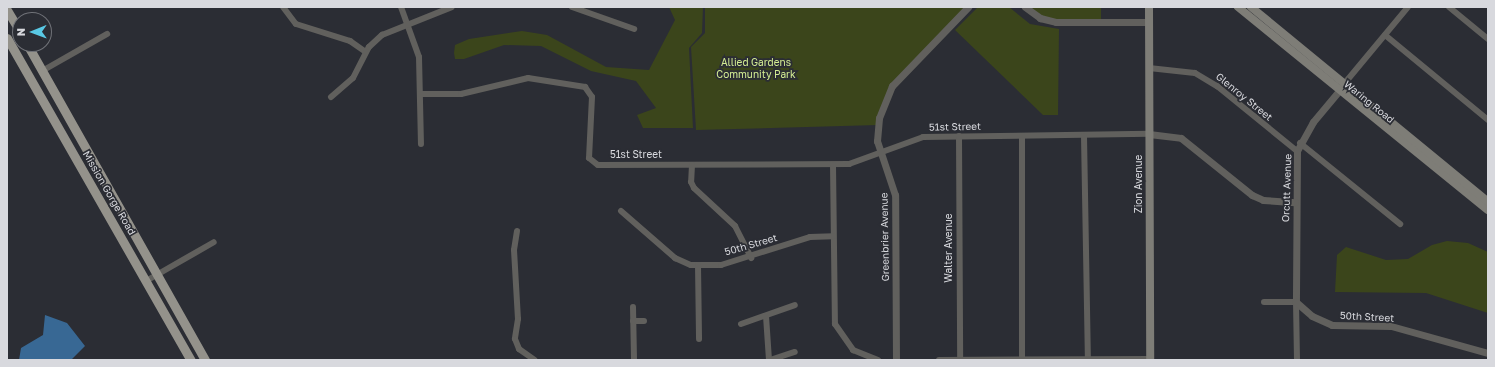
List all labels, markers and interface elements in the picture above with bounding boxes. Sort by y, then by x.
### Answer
north arrow [12,12,52,52]
text: N [14,28,27,37]
park label: Allied Gardens Community Park [716,56,796,80]
street label: Glenroy Street [1213,70,1275,124]
street label: Waring Road [1342,78,1396,126]
street label: 51st Street [929,121,981,133]
street label: Mission Gorge Road [80,149,138,237]
street label: 51st Street [610,149,662,161]
street label: Orcutt Avenue [1280,154,1294,222]
street label: Zion Avenue [1133,155,1145,213]
street label: Greenbrier Avenue [878,192,892,282]
street label: Walter Avenue [943,213,955,283]
street label: 50th Street [723,232,779,258]
street label: 50th Street [1340,310,1394,324]

